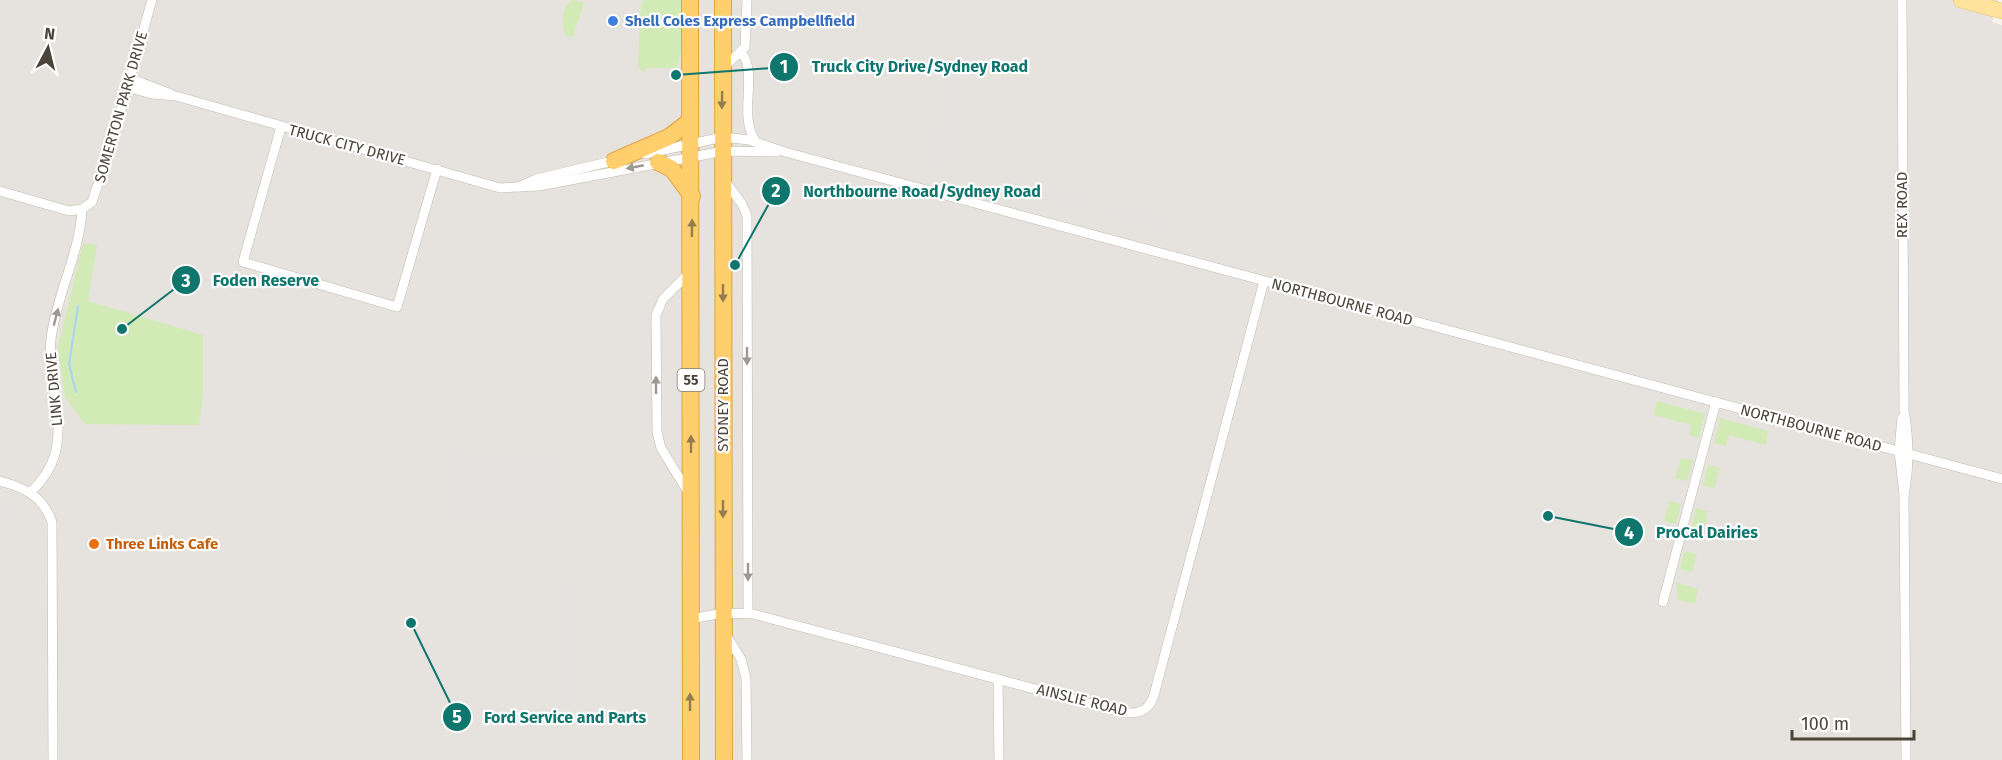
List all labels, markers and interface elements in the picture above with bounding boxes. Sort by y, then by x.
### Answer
place label: Shell Coles Express Campbellfield [625,12,855,30]
marker: Shell Coles Express Campbellfield [606,14,620,28]
north arrow [18,18,78,78]
text: N [43,24,56,44]
street label: SOMERTON PARK DRIVE [91,29,151,185]
callout: Truck City Drive/Sydney Road [769,50,1040,84]
text: 1 [780,56,788,78]
text: Truck City Drive/Sydney Road [812,57,1028,76]
one-way arrow [717,91,727,110]
street label: TRUCK CITY DRIVE [287,121,407,169]
one-way arrow [625,163,644,172]
street label: REX ROAD [1893,172,1911,238]
callout: Northbourne Road/Sydney Road [761,174,1053,208]
text: 2 [771,180,781,202]
text: Northbourne Road/Sydney Road [803,182,1041,201]
one-way arrow [687,218,697,237]
callout: Foden Reserve [171,263,331,297]
text: 3 [180,270,191,292]
text: Foden Reserve [213,271,319,290]
street label: NORTHBOURNE ROAD [1269,274,1415,330]
one-way arrow [718,284,728,303]
one-way arrow [52,308,61,326]
one-way arrow [742,346,752,365]
street label: LINK DRIVE [42,351,66,427]
street label: SYDNEY ROAD [714,358,732,452]
road number: 55 [678,369,704,391]
one-way arrow [651,375,661,394]
street label: NORTHBOURNE ROAD [1738,400,1884,456]
one-way arrow [686,434,696,453]
one-way arrow [718,500,728,519]
callout: ProCal Dairies [1614,515,1770,549]
text: 4 [1624,522,1634,544]
text: ProCal Dairies [1656,523,1758,542]
place label: Three Links Cafe [106,535,218,553]
marker: Three Links Cafe [87,537,101,551]
one-way arrow [743,562,753,581]
street label: AINSLIE ROAD [1035,680,1129,720]
one-way arrow [685,692,695,711]
callout: Ford Service and Parts [442,700,658,734]
scale bar [1792,703,1914,741]
text: 5 [452,706,462,728]
text: Ford Service and Parts [484,708,646,727]
text: 100 m [1801,713,1849,735]

